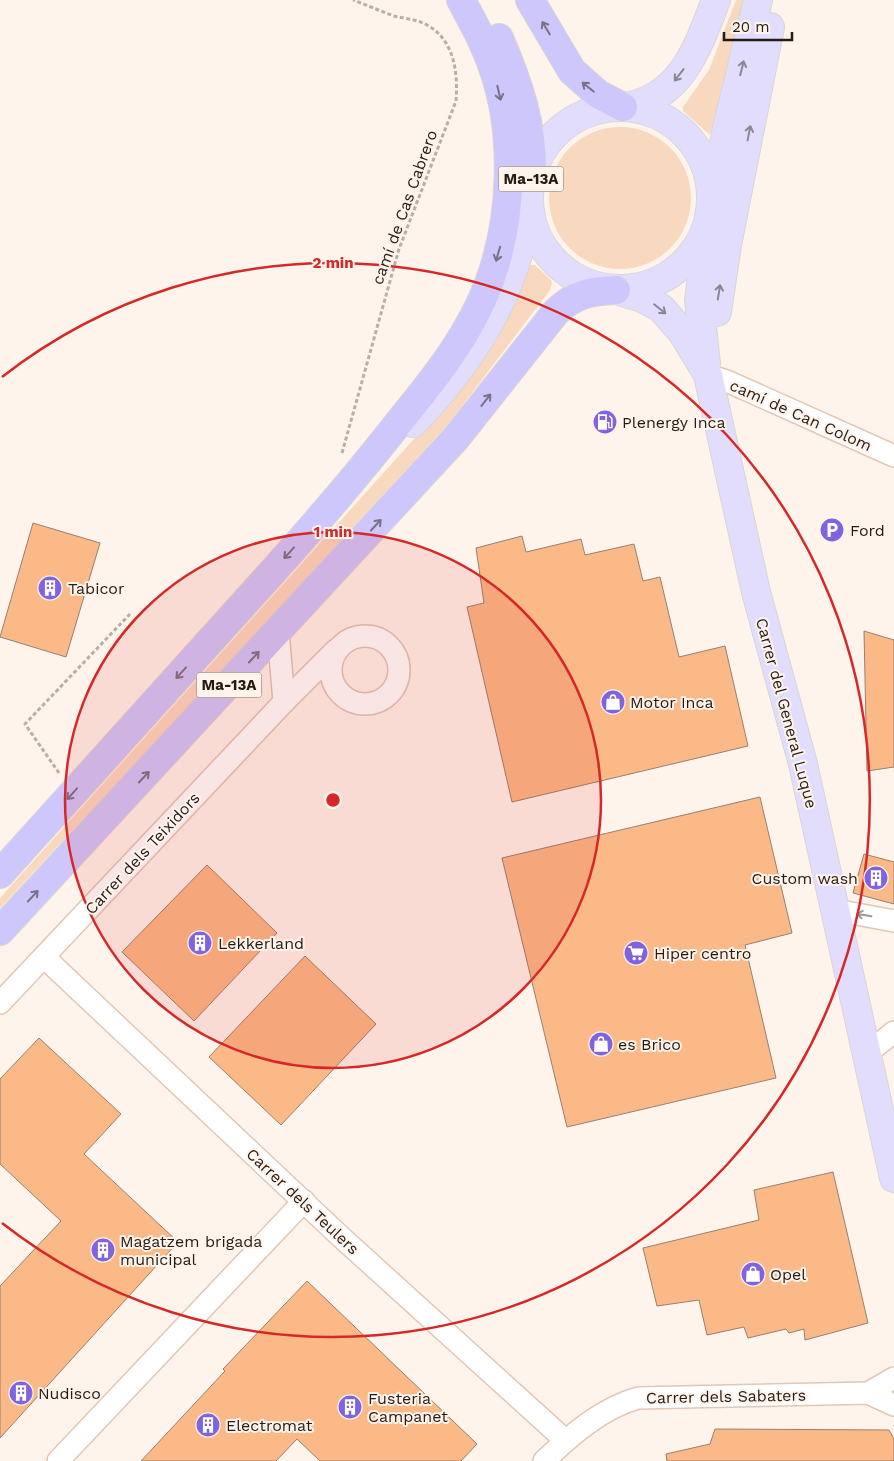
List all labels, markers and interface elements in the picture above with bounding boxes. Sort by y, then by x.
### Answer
scale bar [724,10,792,42]
text: 20 m [732,18,770,36]
one-way arrow [541,22,551,36]
one-way arrow [738,60,747,76]
one-way arrow [674,68,685,81]
one-way arrow [582,81,595,92]
one-way arrow [495,85,504,101]
one-way arrow [745,125,755,141]
street label: camí de Cas Cabrero [368,127,441,287]
road number: Ma-13A [498,166,564,192]
one-way arrow [492,246,502,262]
text: 2 min [312,254,354,272]
one-way arrow [714,285,724,301]
one-way arrow [653,304,666,315]
street label: camí de Can Colom [727,376,875,455]
one-way arrow [481,394,492,407]
fuel station icon: Plenergy Inca [592,409,618,435]
place label: Plenergy Inca [622,413,726,432]
parking icon: Ford [819,517,845,543]
one-way arrow [370,518,382,531]
place label: Ford [850,521,885,540]
text: 1 min [314,523,352,541]
one-way arrow [284,546,295,559]
building icon: Tabicor [37,575,63,601]
place label: Tabicor [68,579,125,598]
street label: Carrer del General Luque [752,616,821,810]
one-way arrow [248,651,260,664]
one-way arrow [175,667,186,680]
road number: Ma-13A [196,672,262,698]
shop icon: Motor Inca [600,689,626,715]
place label: Motor Inca [630,693,714,712]
one-way arrow [138,770,150,783]
one-way arrow [66,788,78,801]
street label: Carrer dels Teixidors [81,788,204,918]
centre of rings [324,791,342,809]
building icon: Custom wash [863,865,889,891]
place label: Custom wash [751,869,858,888]
one-way arrow [27,889,39,902]
one-way arrow [857,910,873,920]
building icon: Lekkerland [187,930,213,956]
place label: Lekkerland [218,934,304,953]
supermarket icon: Hiper centro [623,940,649,966]
place label: Hiper centro [654,944,751,963]
shop icon: es Brico [588,1031,614,1057]
place label: es Brico [618,1035,681,1054]
street label: Carrer dels Teulers [242,1144,363,1258]
place label: Magatzem brigada municipal [120,1232,262,1269]
building icon: Magatzem brigada municipal [90,1237,116,1263]
shop icon: Opel [740,1261,766,1287]
place label: Opel [770,1265,806,1284]
building icon: Nudisco [8,1380,34,1406]
place label: Nudisco [38,1384,101,1403]
street label: Carrer dels Sabaters [646,1386,806,1407]
place label: Fusteria Campanet [368,1389,448,1426]
building icon: Fusteria Campanet [337,1394,363,1420]
building icon: Electromat [195,1412,221,1438]
place label: Electromat [226,1416,313,1435]

